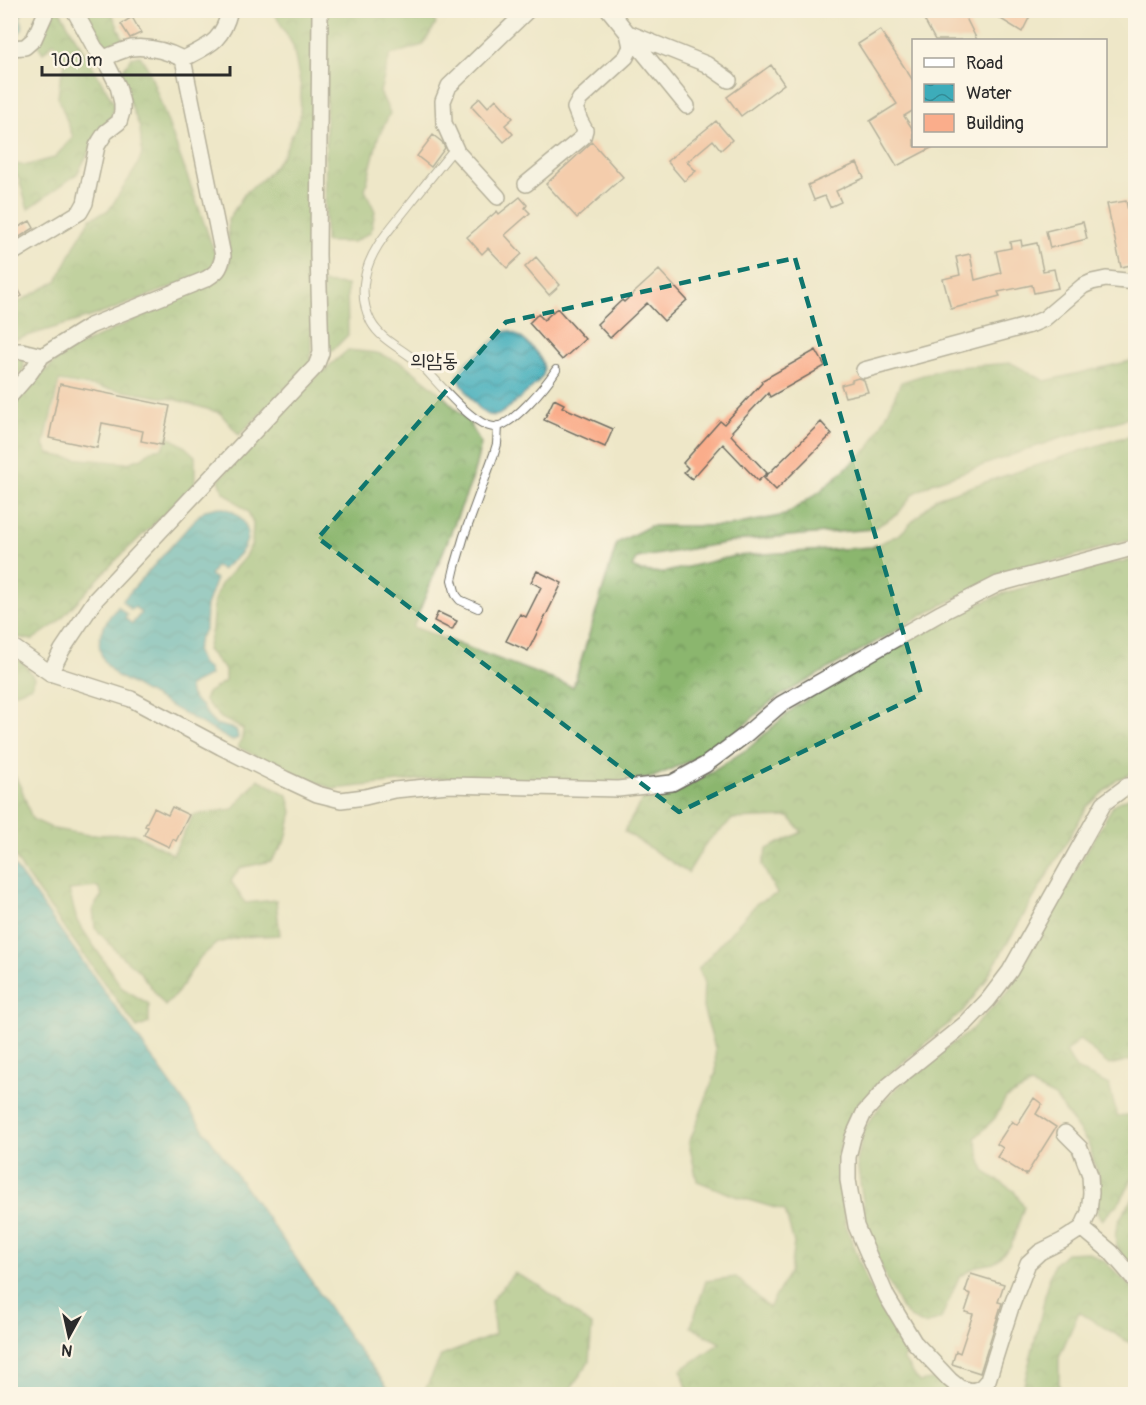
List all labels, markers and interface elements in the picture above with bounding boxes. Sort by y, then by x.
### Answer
scale bar [42,39,230,77]
legend [912,39,1107,147]
text: 100 m [51,49,103,72]
text: Road [966,52,1003,75]
text: Water [966,82,1012,105]
text: Building [966,112,1024,135]
district label: 의암동 [410,348,458,373]
north arrow [39,1306,99,1366]
text: N [60,1339,74,1361]

